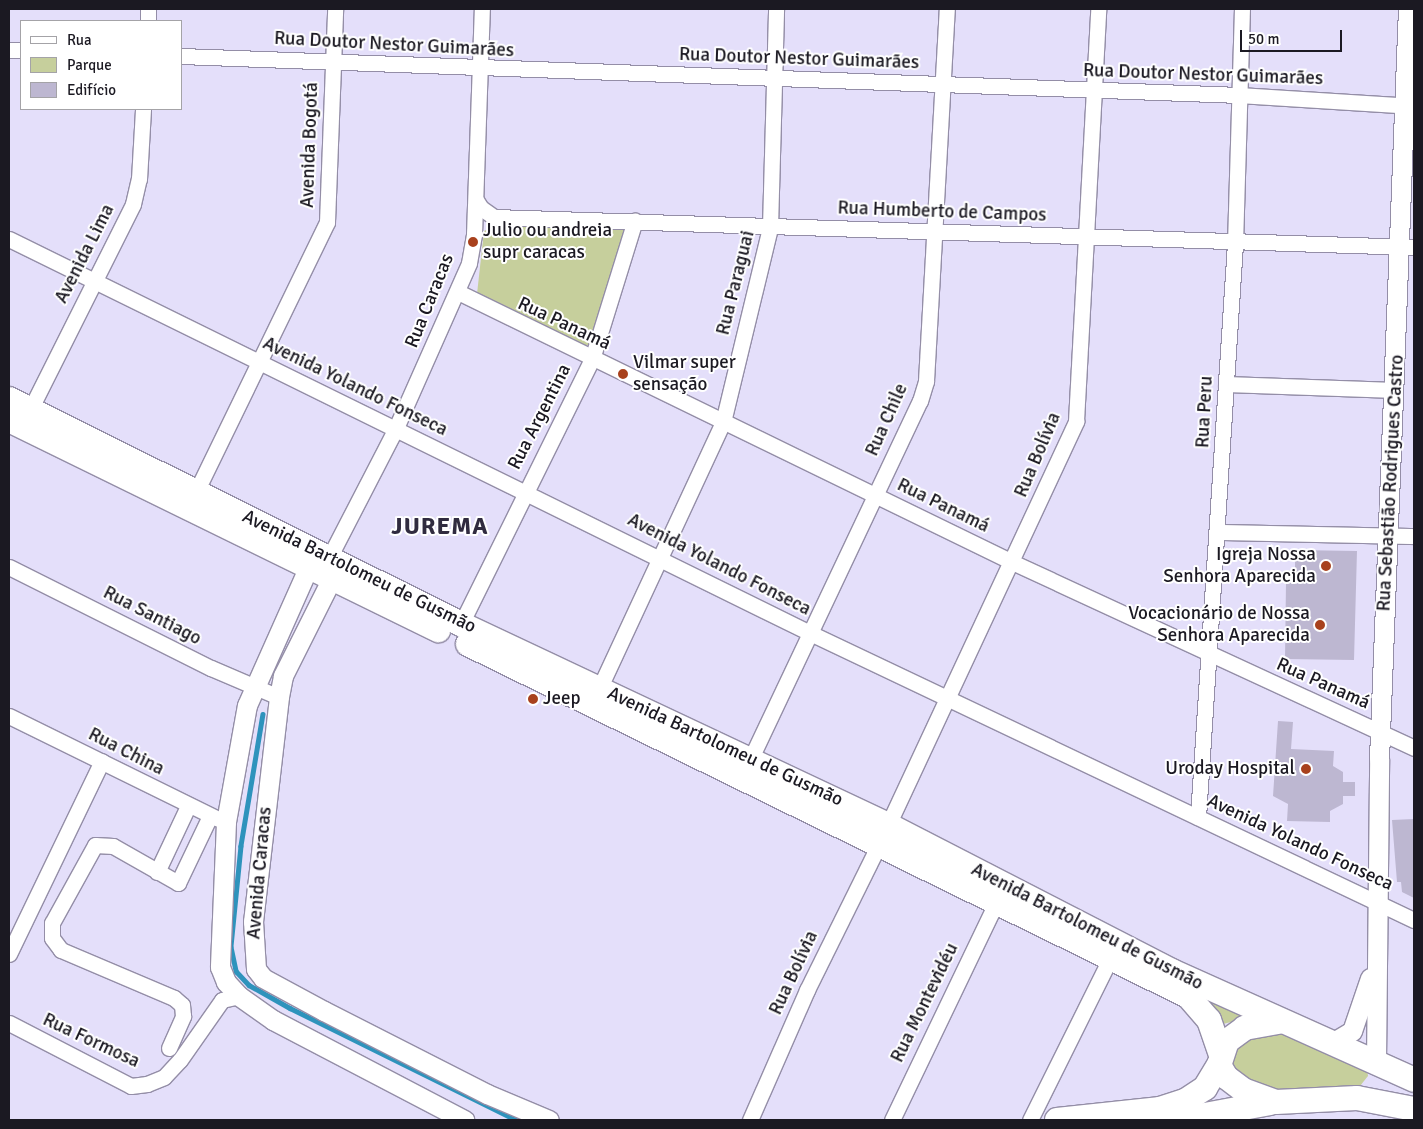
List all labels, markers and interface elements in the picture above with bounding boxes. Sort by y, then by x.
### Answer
legend [20,20,182,110]
scale bar [1243,20,1346,52]
street label: Rua Doutor Nestor Guimarães [273,27,515,63]
text: 50 m [1248,30,1279,48]
text: Rua [67,31,92,49]
street label: Rua Doutor Nestor Guimarães [679,43,919,75]
text: Parque [67,56,112,74]
street label: Rua Doutor Nestor Guimarães [1083,59,1323,91]
text: Edifício [67,81,116,99]
street label: Avenida Bogotá [296,82,324,208]
street label: Rua Humberto de Campos [837,197,1047,227]
street label: Avenida Lima [50,201,120,307]
place label: Julio ou andreia supr caracas [483,220,612,264]
street label: Rua Paraguai [712,228,760,338]
marker: Julio ou andreia supr caracas [467,236,479,248]
street label: Rua Caracas [401,251,459,351]
street label: Rua Panamá [514,293,614,355]
street label: Avenida Yolando Fonseca [259,332,451,442]
place label: Vilmar super sensação [633,352,736,396]
street label: Rua Sebastião Rodrigues Castro [1373,354,1409,612]
street label: Rua Argentina [504,360,576,474]
marker: Vilmar super sensação [617,368,629,380]
street label: Rua Peru [1192,375,1218,449]
street label: Rua Chile [861,380,913,460]
street label: Rua Bolívia [1010,409,1066,501]
street label: Rua Panamá [893,474,993,538]
street label: Avenida Bartolomeu de Gusmão [238,505,480,639]
street label: Avenida Yolando Fonseca [624,509,814,621]
district label: JUREMA [391,513,489,541]
place label: Igreja Nossa Senhora Aparecida [1163,544,1316,588]
marker: Igreja Nossa Senhora Aparecida [1320,560,1332,572]
street label: Rua Santiago [99,582,205,650]
place label: Vocacionário de Nossa Senhora Aparecida [1128,603,1310,647]
marker: Vocacionário de Nossa Senhora Aparecida [1314,619,1326,631]
street label: Rua Panamá [1273,653,1373,715]
street label: Avenida Bartolomeu de Gusmão [604,682,846,812]
place label: Jeep [543,688,581,710]
marker: Jeep [527,693,539,705]
street label: Rua China [84,723,168,781]
place label: Uroday Hospital [1165,758,1295,780]
marker: Uroday Hospital [1299,762,1313,776]
street label: Avenida Yolando Fonseca [1203,790,1397,896]
street label: Avenida Caracas [243,806,277,940]
street label: Avenida Bartolomeu de Gusmão [967,858,1207,996]
street label: Rua Bolívia [765,927,823,1019]
street label: Rua Montevidéu [886,940,964,1066]
street label: Rua Formosa [39,1009,143,1073]

